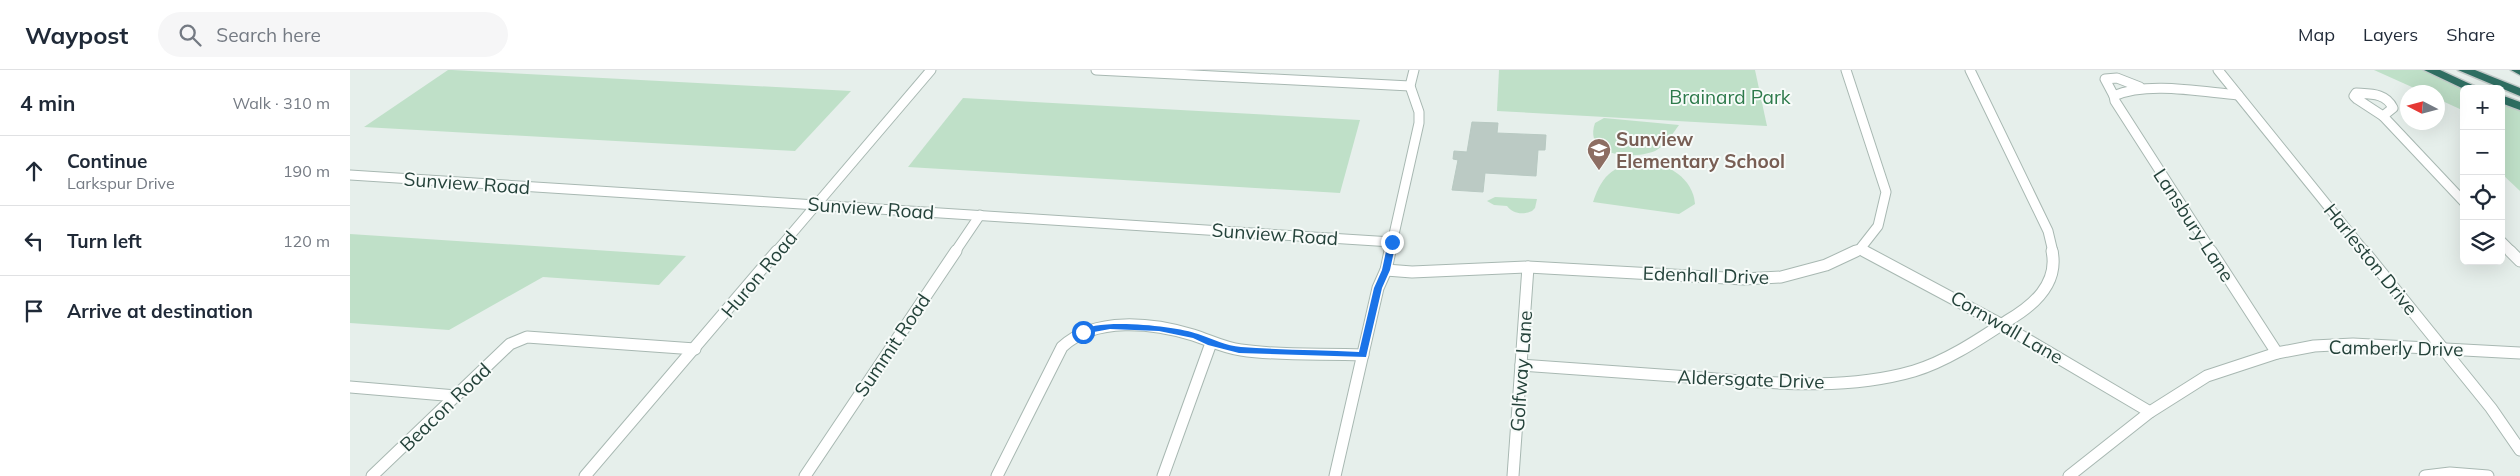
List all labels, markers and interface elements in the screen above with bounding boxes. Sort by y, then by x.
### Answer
search box [158,12,508,57]
text: Waypost [25,20,128,50]
icon: search [176,21,204,49]
text: Search here [216,23,321,47]
text: Map [2298,23,2335,46]
text: Layers [2363,23,2418,46]
text: Share [2446,23,2495,46]
park label: Brainard Park [1669,85,1791,109]
north arrow [2400,85,2445,130]
map controls [2460,85,2505,265]
button: + [2460,85,2505,130]
text: 4 min [20,90,75,116]
text: Walk · 310 m [232,93,330,113]
place label: Sunview Elementary School [1616,127,1785,173]
button: − [2460,130,2505,175]
school or university icon: Sunview Elementary School [1586,137,1612,171]
text: Continue [67,149,147,173]
icon: ahead [20,157,48,185]
text: 190 m [283,161,330,181]
street label: Lansbury Lane [2148,164,2240,286]
street label: Sunview Road [403,167,531,199]
text: Larkspur Drive [67,173,175,193]
button: locate [2460,175,2505,220]
street label: Sunview Road [807,192,935,224]
street label: Harleston Drive [2319,198,2423,320]
street label: Sunview Road [1211,218,1339,250]
button: layers [2460,220,2505,265]
street label: Huron Road [716,226,802,322]
icon: left [20,227,48,255]
text: Turn left [67,229,142,253]
text: 120 m [283,231,330,251]
route end [1381,231,1404,254]
street label: Edenhall Drive [1642,261,1770,289]
street label: Cornwall Lane [1946,285,2068,369]
street label: Summit Road [849,289,935,401]
icon: arrive [20,297,48,325]
text: Arrive at destination [67,299,253,323]
street label: Golfway Lane [1505,310,1537,432]
route start [1072,321,1095,344]
street label: Camberly Drive [2328,335,2464,361]
street label: Beacon Road [394,358,496,456]
street label: Aldersgate Drive [1677,364,1825,394]

